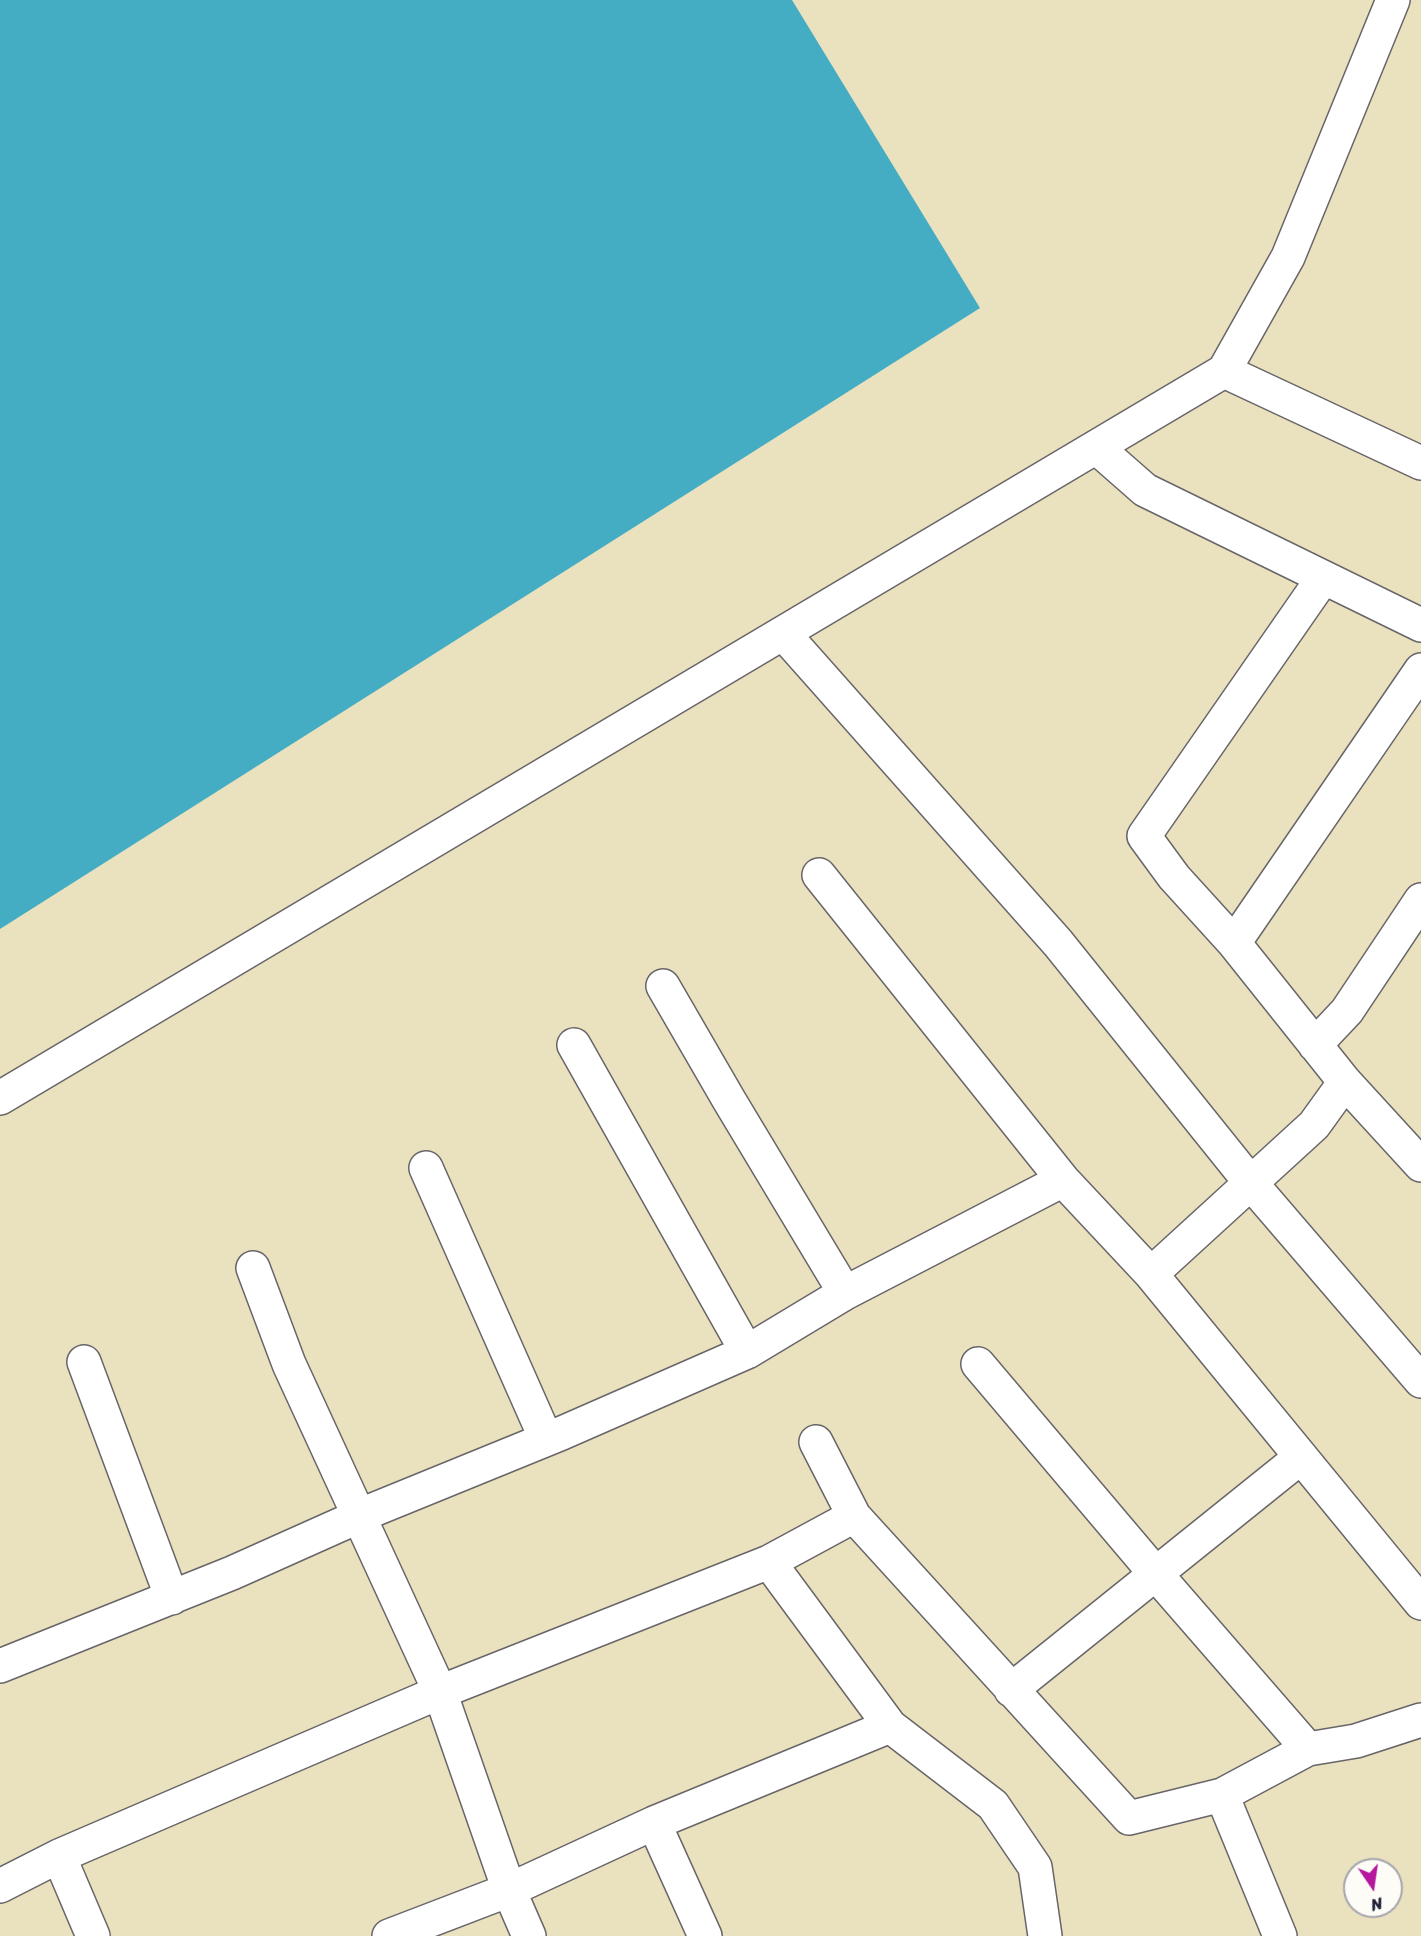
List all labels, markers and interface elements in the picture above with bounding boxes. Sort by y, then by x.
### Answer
north arrow [1343,1858,1403,1918]
text: N [1368,1889,1385,1919]

